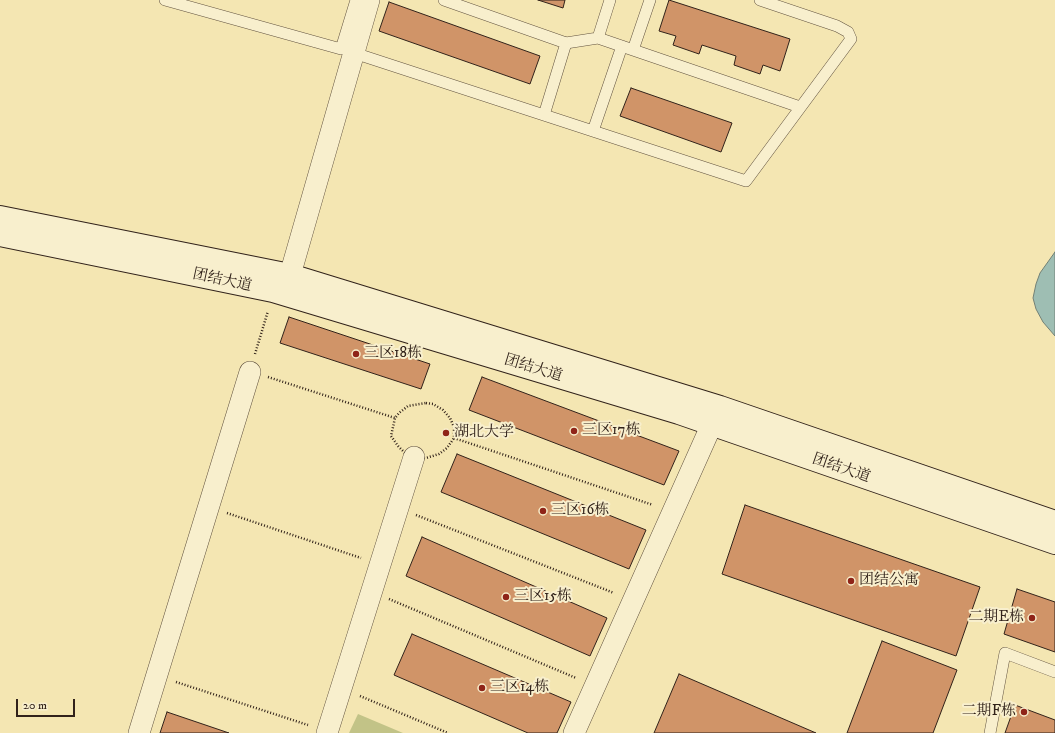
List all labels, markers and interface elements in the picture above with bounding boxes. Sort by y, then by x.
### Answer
street label: 团结大道 [191,266,253,296]
place label: 三区18栋 [364,345,422,363]
marker: 三区18栋 [351,349,361,359]
street label: 团结大道 [502,352,564,386]
place label: 三区17栋 [582,422,640,440]
place label: 湖北大学 [454,424,514,442]
marker: 三区17栋 [569,426,579,436]
marker: 湖北大学 [441,428,451,438]
street label: 团结大道 [810,451,872,487]
place label: 三区16栋 [551,502,609,520]
marker: 三区16栋 [538,506,548,516]
place label: 团结公寓 [859,572,919,590]
marker: 团结公寓 [846,576,856,586]
place label: 三区15栋 [514,588,572,606]
marker: 三区15栋 [501,592,511,602]
place label: 二期E栋 [968,609,1024,627]
marker: 二期E栋 [1027,613,1037,623]
place label: 三区14栋 [490,679,549,697]
marker: 三区14栋 [477,683,487,693]
scale bar [18,691,77,717]
text: 20 m [23,698,47,713]
place label: 二期F栋 [962,703,1016,721]
marker: 二期F栋 [1019,707,1029,717]

